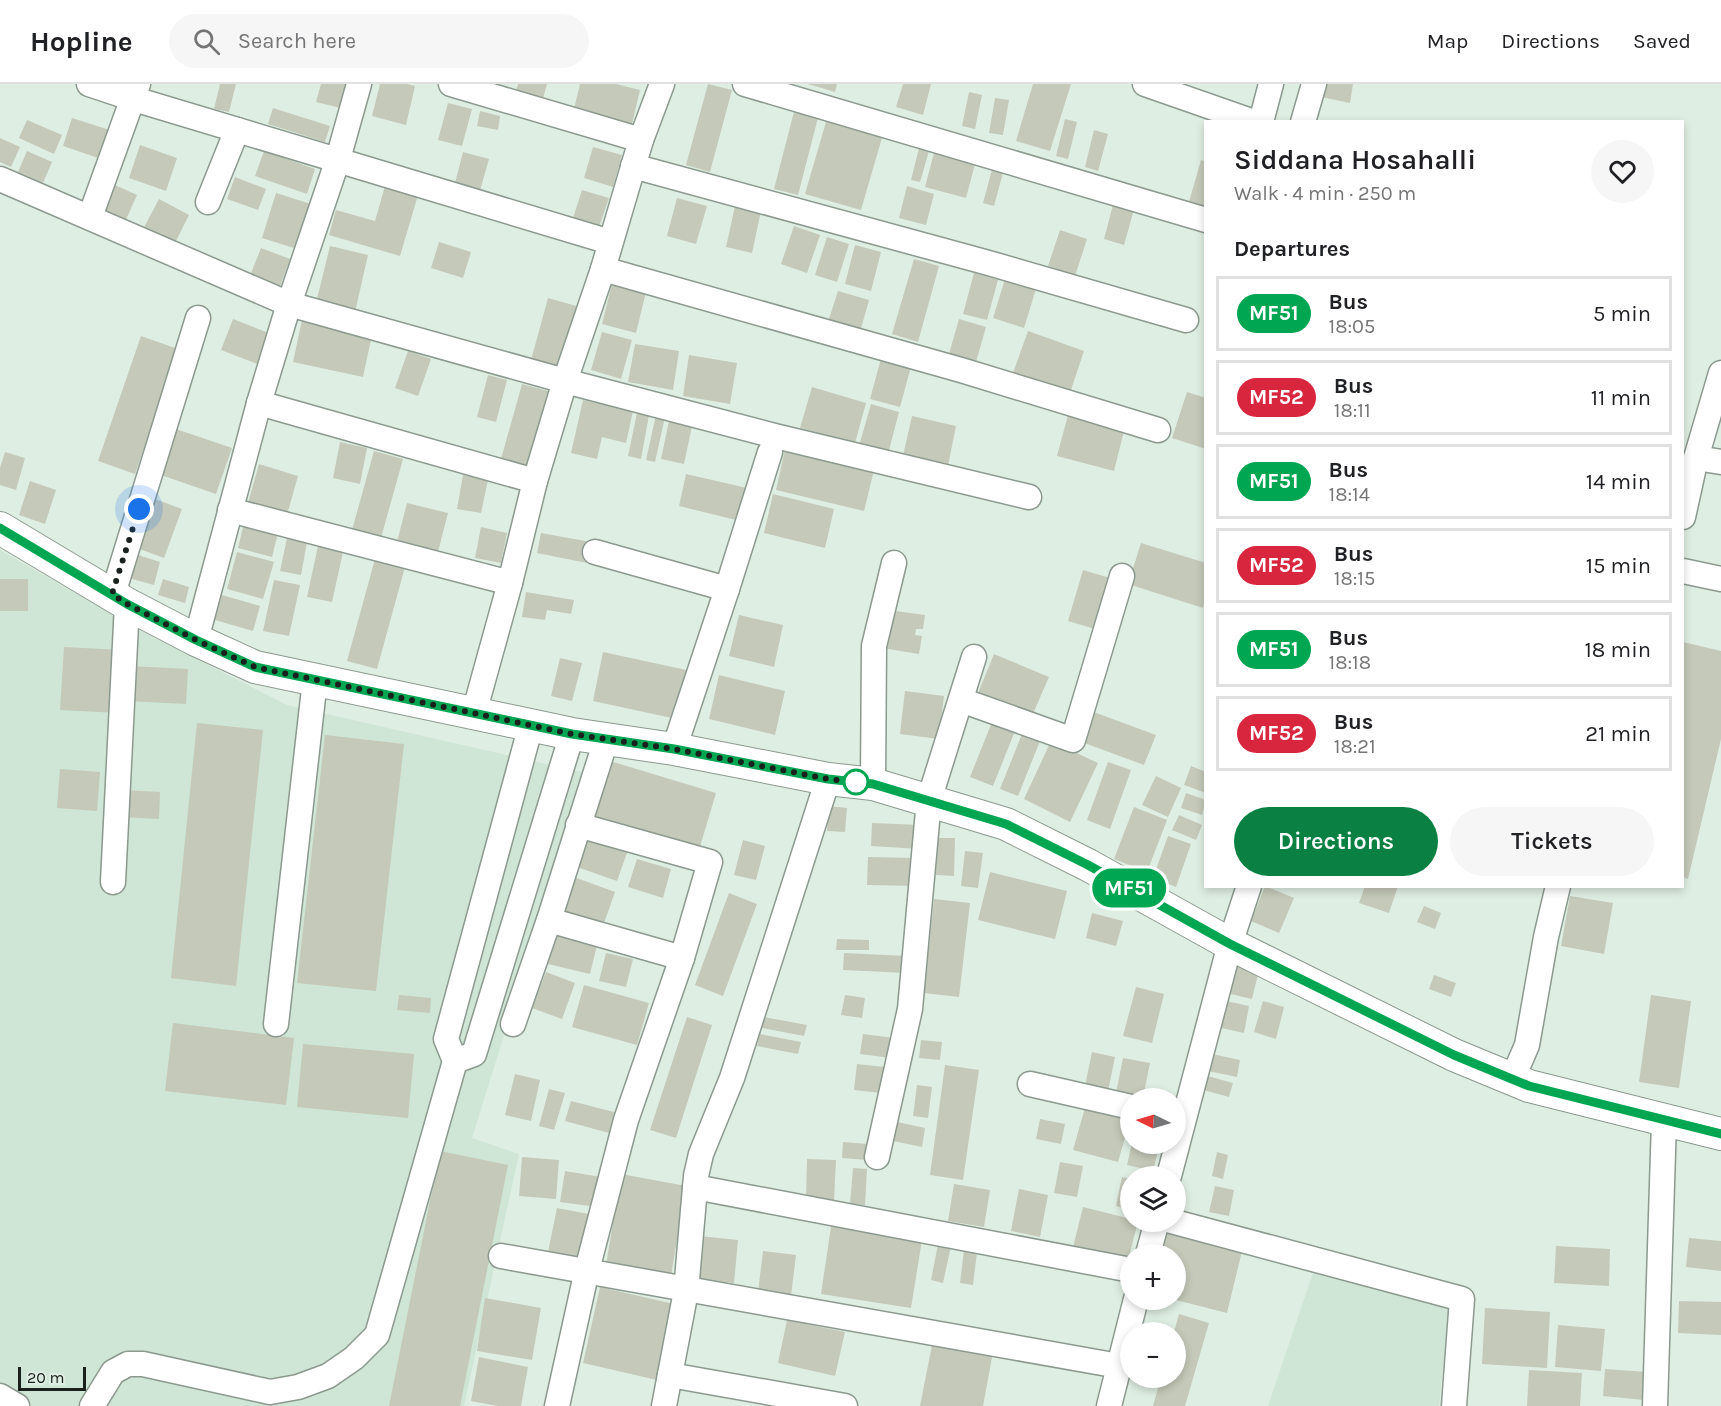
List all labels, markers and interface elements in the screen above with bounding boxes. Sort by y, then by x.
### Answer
search box [169,14,589,68]
text: Hopline [30,25,133,58]
icon: search [190,25,223,58]
text: Search here [238,28,356,54]
text: Map [1427,29,1468,53]
text: Directions [1501,29,1600,53]
text: Saved [1633,29,1691,53]
button: heart [1591,140,1654,203]
text: Siddana Hosahalli [1234,143,1476,176]
text: Walk · 4 min · 250 m [1234,182,1416,205]
text: Departures [1234,236,1350,262]
text: Bus [1329,289,1368,315]
text: MF51 [1249,301,1299,325]
text: 5 min [1593,301,1651,327]
text: 18:05 [1329,315,1375,338]
text: Bus [1334,373,1373,399]
text: MF52 [1249,385,1304,409]
text: 11 min [1591,385,1651,411]
text: 18:11 [1334,399,1371,422]
text: Bus [1329,457,1368,483]
text: MF51 [1249,469,1299,493]
text: 14 min [1586,469,1651,495]
text: 18:14 [1329,483,1370,506]
your location [124,494,154,524]
text: Bus [1334,541,1373,567]
text: MF52 [1249,553,1304,577]
text: 15 min [1586,553,1651,579]
text: 18:15 [1334,567,1375,590]
text: Bus [1329,625,1368,651]
text: MF51 [1249,637,1299,661]
text: 18 min [1585,637,1651,663]
text: 18:18 [1329,651,1371,674]
text: Bus [1334,709,1373,735]
text: MF52 [1249,721,1304,745]
text: 21 min [1585,721,1651,747]
text: 18:21 [1334,735,1376,758]
unlabelled marker [843,769,869,795]
button: Directions [1234,807,1438,876]
button: Tickets [1450,807,1654,876]
line badge: MF51 [1087,868,1171,908]
text: MF51 [1104,876,1154,900]
north arrow [1120,1088,1186,1154]
map controls [1120,1088,1186,1388]
button: layers [1120,1166,1186,1232]
button: + [1120,1244,1186,1310]
button: − [1120,1322,1186,1388]
scale bar [18,1364,86,1392]
text: 20 m [27,1368,65,1387]

